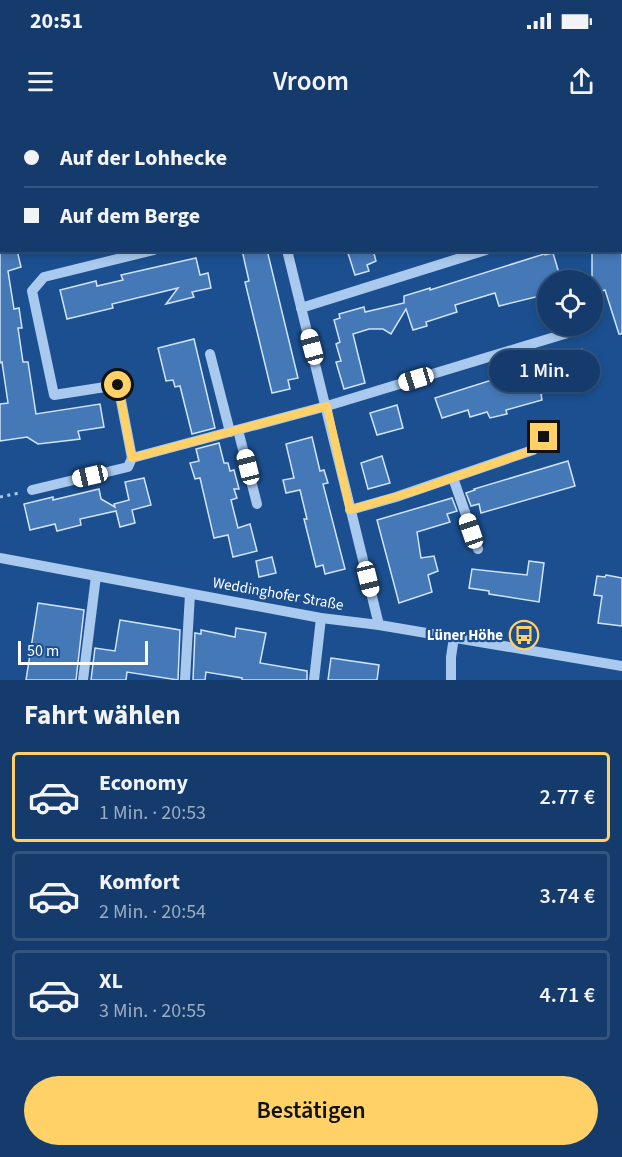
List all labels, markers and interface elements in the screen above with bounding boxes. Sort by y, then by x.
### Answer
text: 20:51 [30,5,83,37]
text: Vroom [273,62,349,101]
icon: menu [24,65,57,98]
icon: share [565,65,598,98]
text: Auf der Lohhecke [60,142,227,174]
text: Auf dem Berge [60,200,200,232]
map controls [537,270,603,336]
button: locate [537,270,603,336]
car [299,327,325,367]
callout: 1 Min. [488,350,600,392]
text: 1 Min. [519,357,570,385]
car [396,365,436,393]
route start [104,371,131,398]
route end [530,423,557,450]
car [235,447,261,487]
car [70,463,110,489]
car [457,511,485,551]
car [355,559,381,599]
street label: Weddinghofer Straße [211,572,345,616]
bus stop icon: Lüner Höhe [508,619,540,651]
place label: Lüner Höhe [427,625,503,646]
scale bar [18,638,148,666]
text: 50 m [27,640,59,662]
text: Fahrt wählen [24,696,181,735]
text: Economy [99,767,188,799]
icon: car [27,770,81,824]
text: 2.77 € [539,781,595,813]
text: 1 Min. · 20:53 [99,799,206,827]
text: Komfort [99,866,180,898]
icon: car [27,869,81,923]
text: 3.74 € [539,880,595,912]
text: 2 Min. · 20:54 [99,898,206,926]
text: XL [99,965,123,997]
icon: car [27,968,81,1022]
text: 4.71 € [539,979,595,1011]
text: 3 Min. · 20:55 [99,997,206,1025]
button: Bestätigen [24,1076,598,1145]

